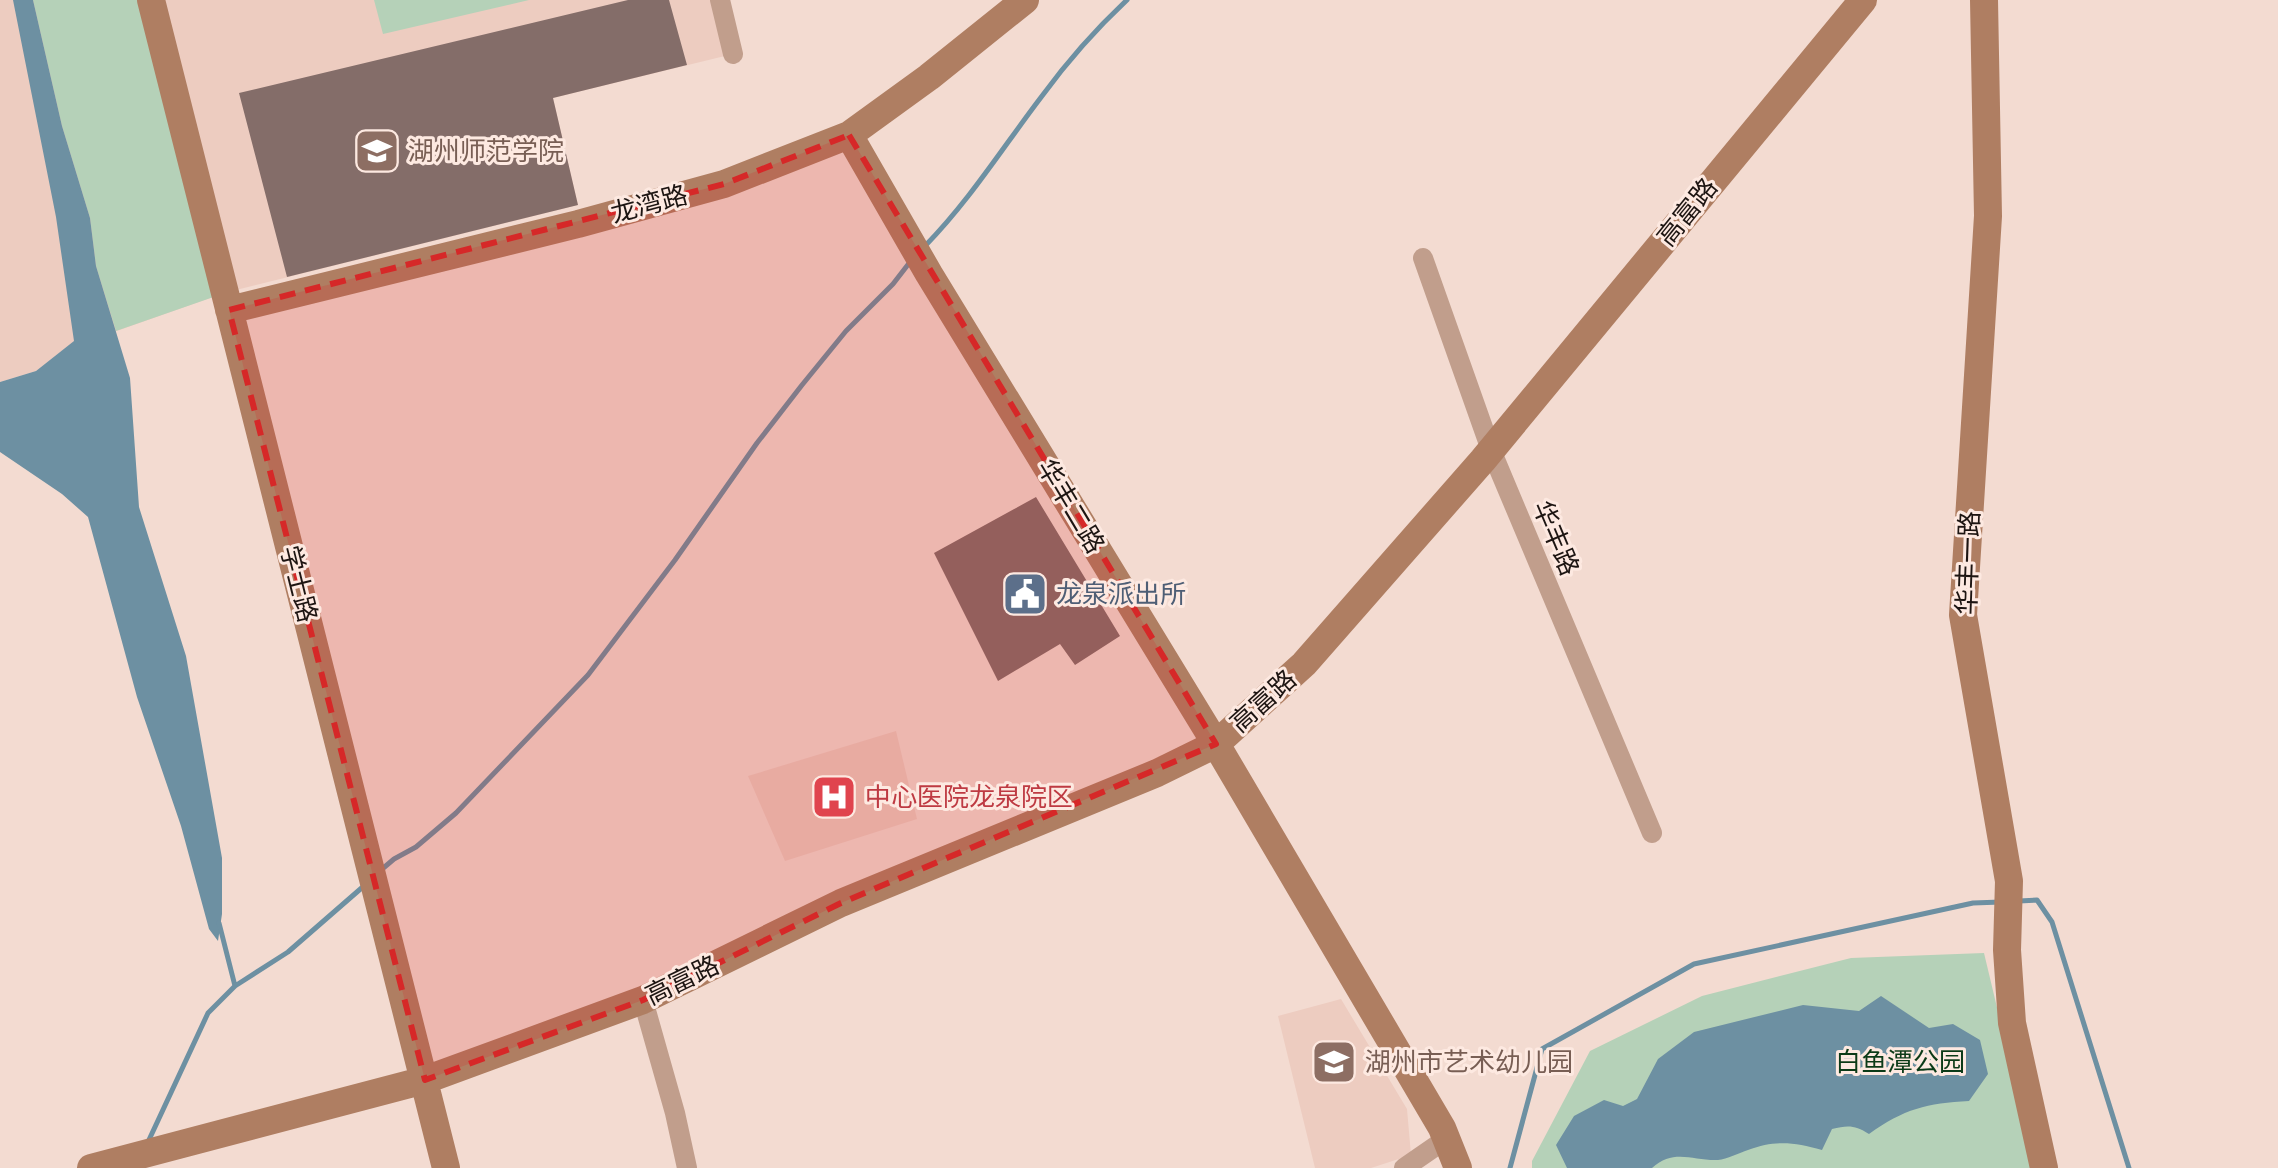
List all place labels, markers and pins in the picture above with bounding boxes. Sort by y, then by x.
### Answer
school or university icon: 湖州师范学院 [353,127,401,175]
place label: 湖州师范学院 [408,135,564,167]
public building icon: 龙泉派出所 [1001,570,1049,618]
place label: 龙泉派出所 [1056,578,1186,610]
hospital icon: 中心医院龙泉院区 [810,773,858,821]
place label: 中心医院龙泉院区 [865,781,1073,813]
school or university icon: 湖州市艺术幼儿园 [1310,1038,1358,1086]
place label: 湖州市艺术幼儿园 [1365,1046,1573,1078]

